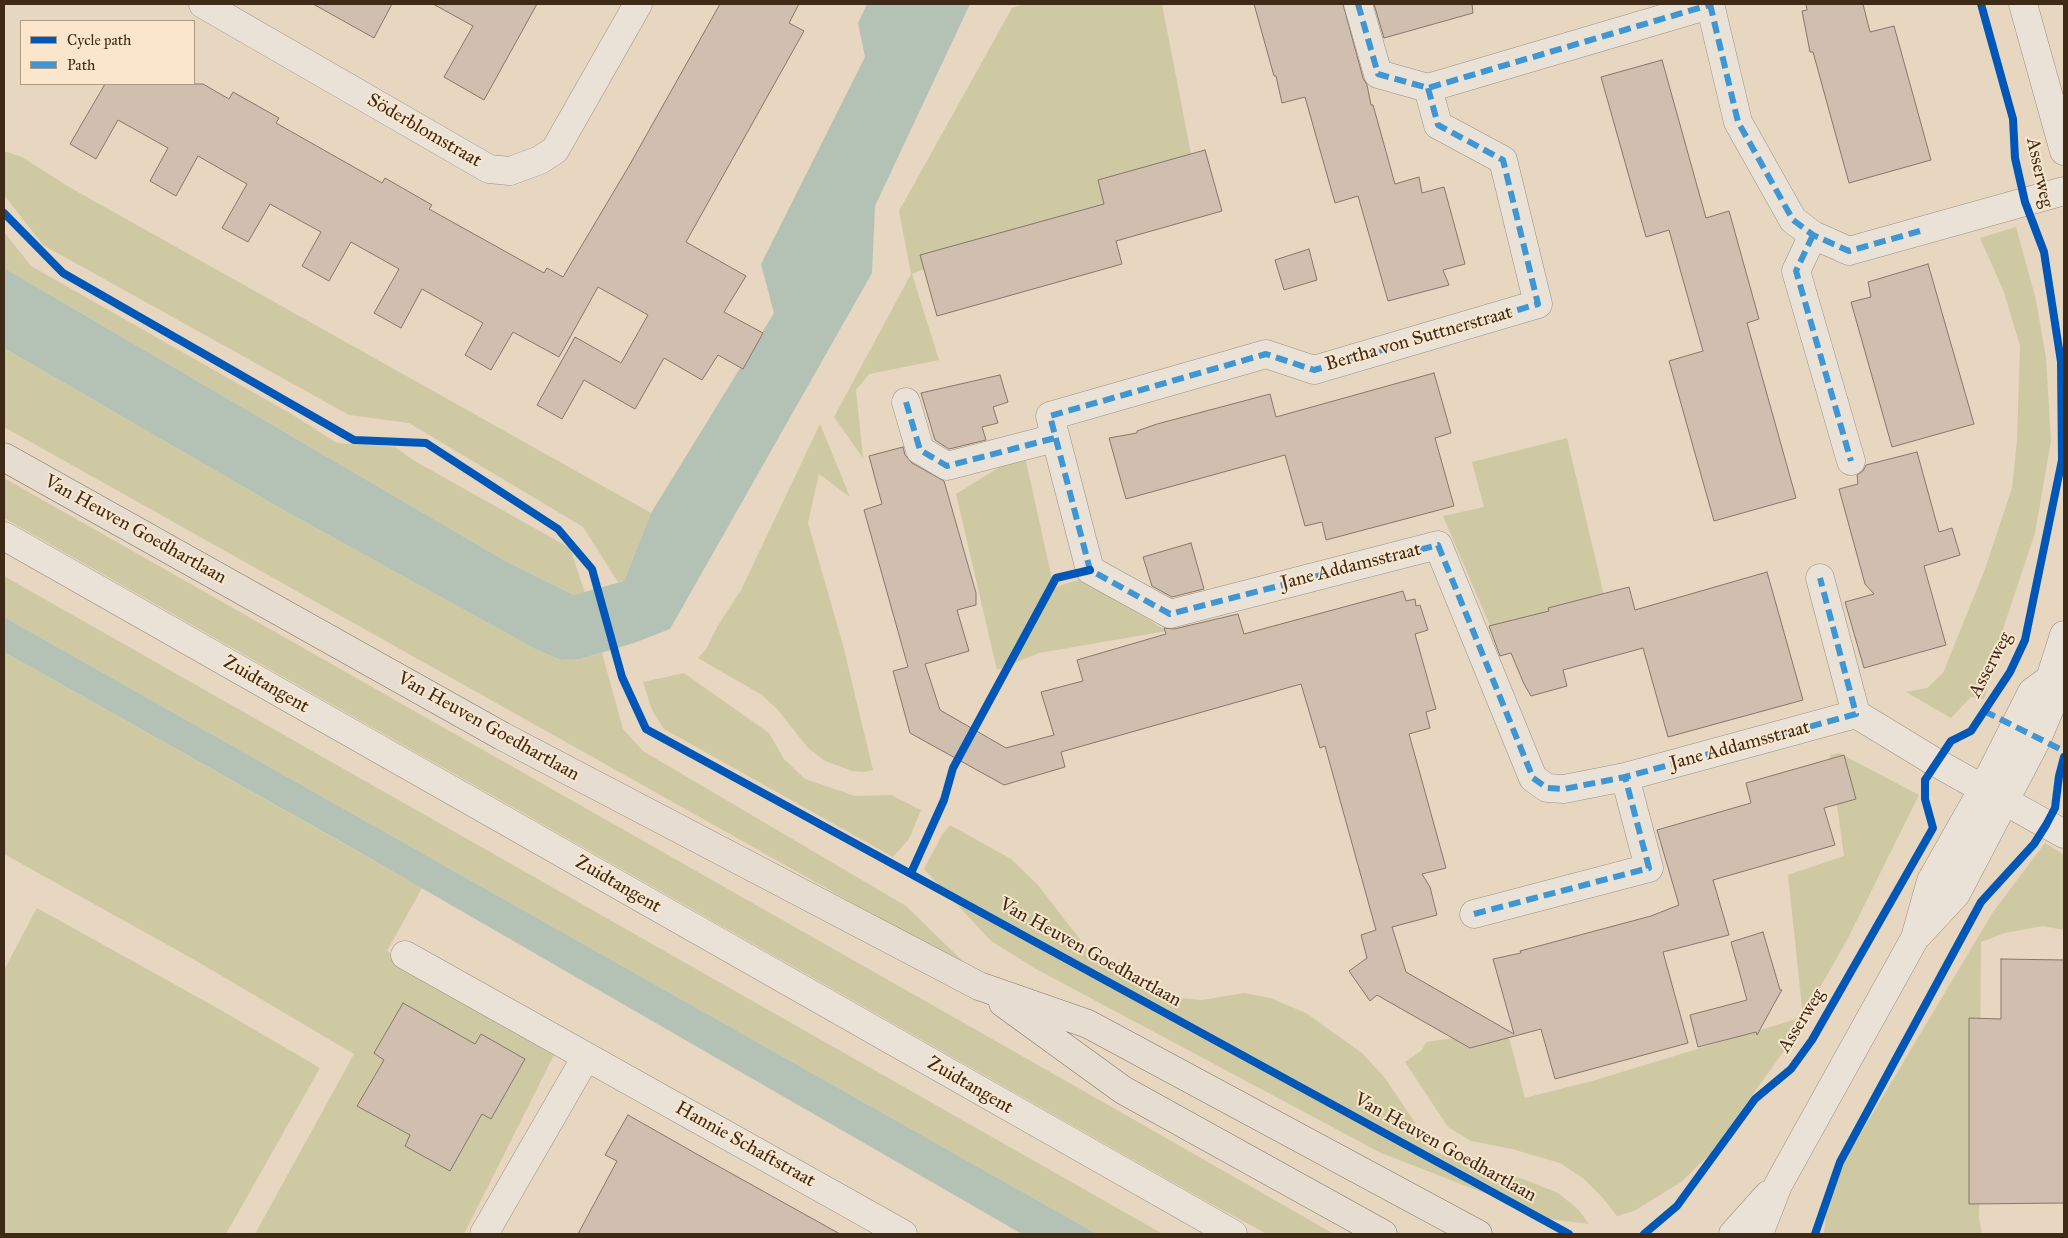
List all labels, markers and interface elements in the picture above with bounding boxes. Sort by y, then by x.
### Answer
legend [20,20,195,85]
text: Cycle path [67,31,131,49]
text: Path [67,56,95,74]
street label: Söderblomstraat [363,89,485,173]
street label: Asserweg [2020,136,2058,210]
street label: Bertha von Suttnerstraat [1323,301,1515,377]
street label: Van Heuven Goedhartlaan [40,470,230,590]
street label: Jane Addamsstraat [1278,539,1424,595]
street label: Asserweg [1964,628,2018,702]
street label: Zuidtangent [219,651,313,719]
street label: Van Heuven Goedhartlaan [393,667,583,787]
street label: Jane Addamsstraat [1668,716,1812,776]
street label: Zuidtangent [571,851,665,919]
street label: Van Heuven Goedhartlaan [995,893,1185,1013]
street label: Asserweg [1774,985,1830,1057]
street label: Zuidtangent [923,1052,1017,1120]
street label: Van Heuven Goedhartlaan [1350,1088,1540,1208]
street label: Hannie Schaftstraat [671,1097,819,1193]

